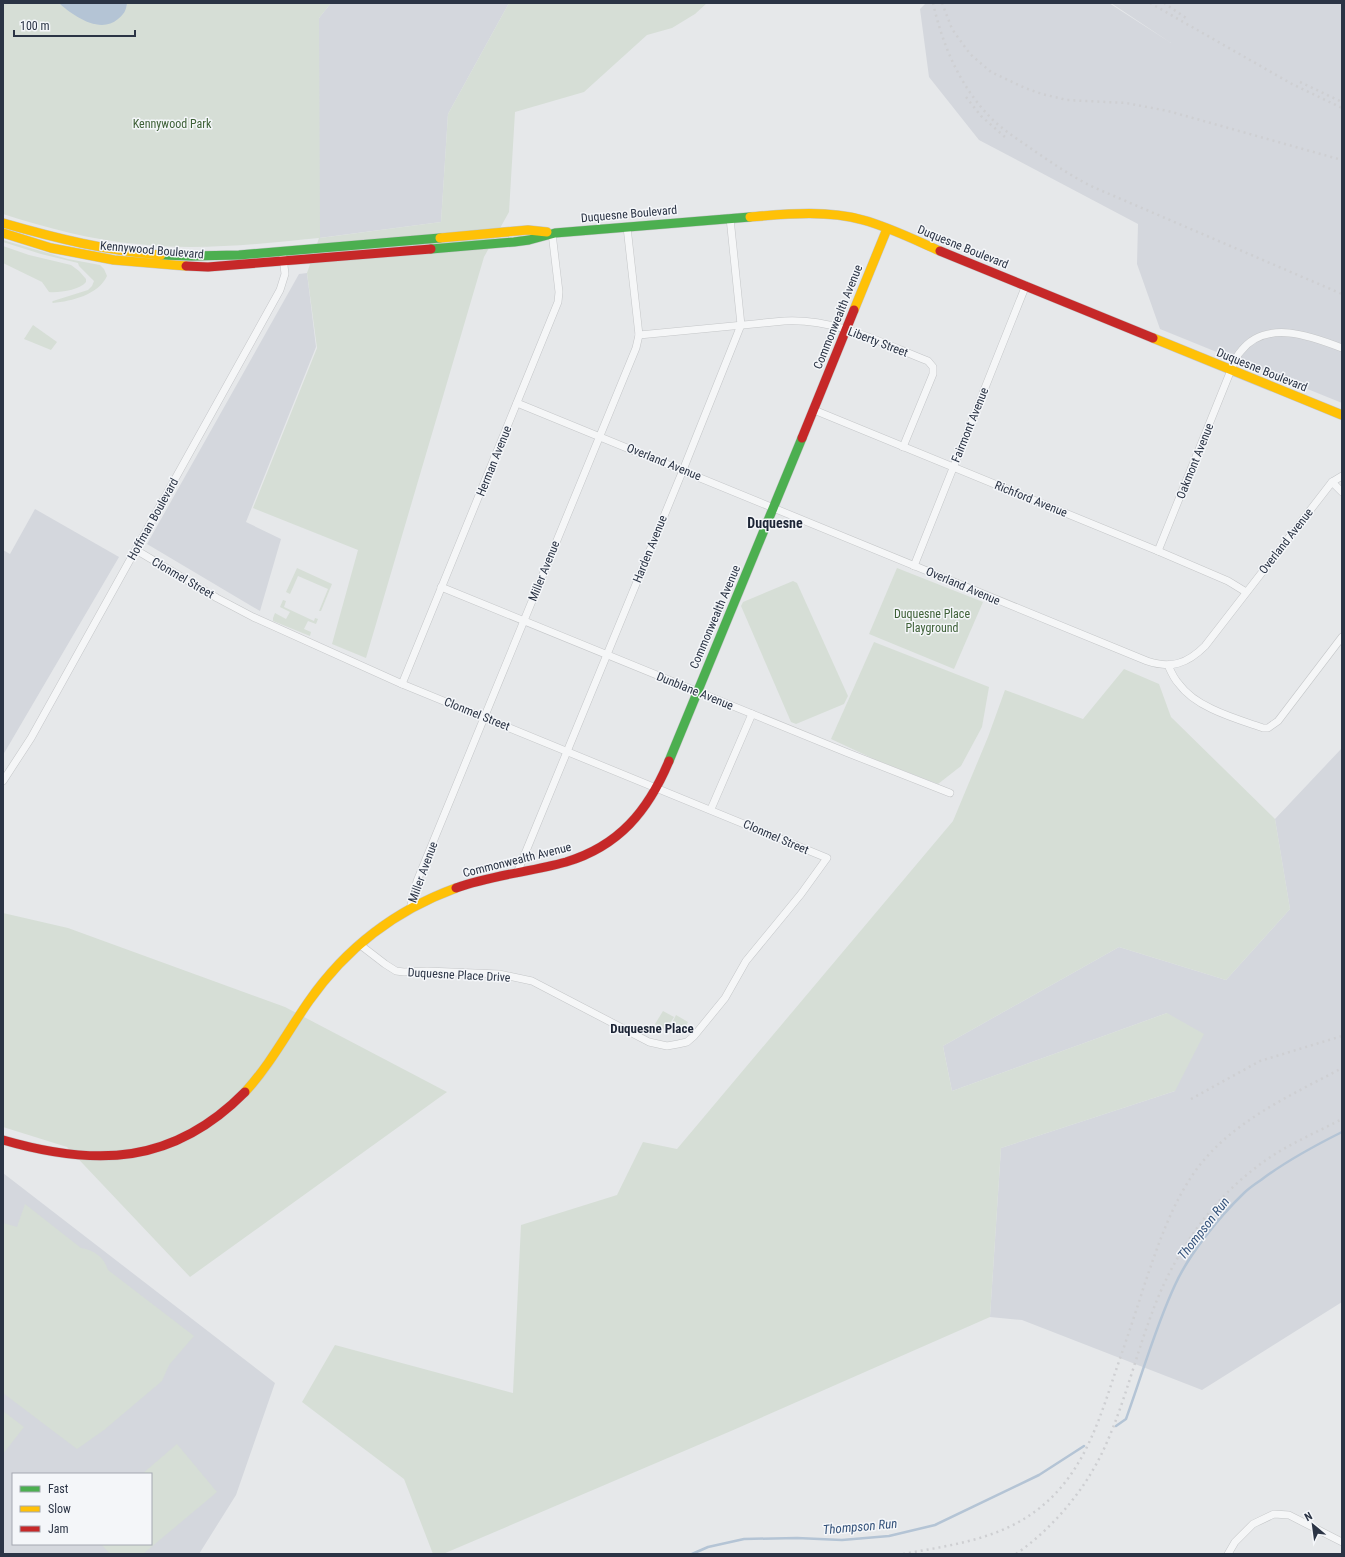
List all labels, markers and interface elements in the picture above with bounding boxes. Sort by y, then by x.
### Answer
scale bar [14,12,135,38]
text: 100 m [20,19,50,33]
park label: Kennywood Park [133,117,212,131]
street label: Duquesne Boulevard [580,203,678,225]
street label: Duquesne Boulevard [916,222,1011,272]
street label: Kennywood Boulevard [100,238,205,262]
street label: Commonwealth Avenue [811,262,865,371]
street label: Liberty Street [846,324,911,360]
street label: Duquesne Boulevard [1215,345,1310,395]
street label: Fairmont Avenue [949,385,992,464]
street label: Oakmont Avenue [1174,421,1217,501]
street label: Herman Avenue [474,423,515,498]
street label: Overland Avenue [625,441,704,483]
street label: Hoffman Boulevard [125,476,181,562]
street label: Richford Avenue [993,478,1070,520]
street label: Overland Avenue [1256,505,1316,576]
street label: Harden Avenue [630,513,670,585]
district label: Duquesne [747,515,803,531]
street label: Miller Avenue [526,538,563,603]
street label: Clonmel Street [149,555,217,602]
street label: Commonwealth Avenue [687,563,743,671]
street label: Overland Avenue [924,564,1002,608]
park label: Duquesne Place Playground [894,607,970,635]
street label: Dunblane Avenue [655,669,736,713]
street label: Clonmel Street [442,694,512,734]
street label: Clonmel Street [741,817,811,857]
street label: Miller Avenue [405,839,441,904]
street label: Commonwealth Avenue [461,840,573,880]
street label: Duquesne Place Drive [407,965,511,985]
district label: Duquesne Place [610,1021,694,1036]
water label: Thompson Run [1174,1194,1232,1262]
legend [12,1473,152,1545]
text: Fast [48,1482,69,1496]
text: Slow [48,1502,71,1516]
north arrow [1293,1505,1333,1545]
text: N [1302,1509,1315,1524]
water label: Thompson Run [822,1516,898,1537]
text: Jam [48,1522,69,1536]

